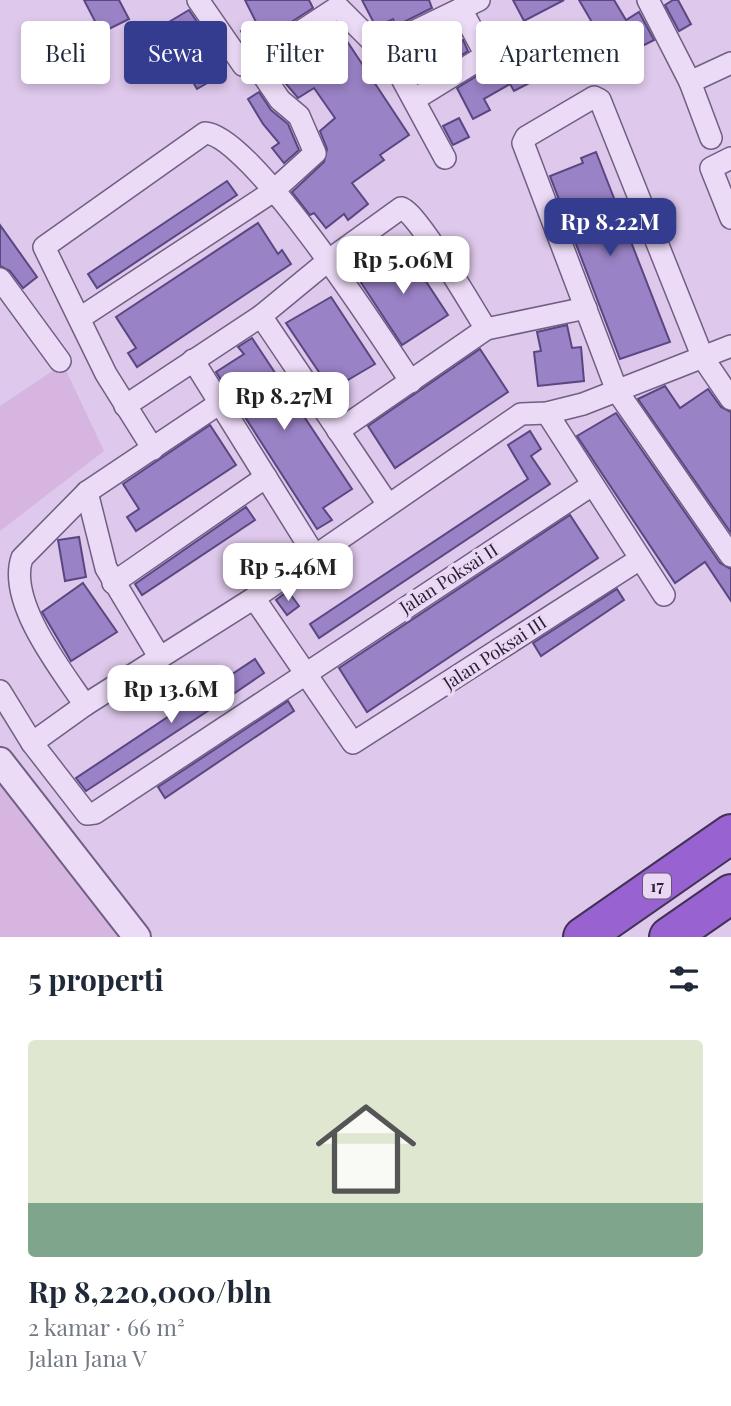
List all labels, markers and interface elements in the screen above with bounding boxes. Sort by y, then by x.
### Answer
chip: Beli [21,21,110,84]
chip: Sewa [124,21,227,84]
chip: Filter [241,21,348,84]
chip: Baru [362,21,462,84]
chip: Apartemen [476,21,644,84]
pin: Rp 8.22M [538,198,682,258]
text: Rp 8.22M [560,205,660,236]
pin: Rp 5.06M [331,236,475,296]
text: Rp 5.06M [353,243,453,274]
pin: Rp 8.27M [212,372,356,432]
text: Rp 8.27M [235,379,333,410]
street label: Jalan Poksai II [394,537,502,619]
pin: Rp 5.46M [216,544,360,603]
text: Rp 5.46M [239,550,337,581]
street label: Jalan Poksai III [437,610,551,695]
pin: Rp 13.6M [99,666,243,725]
text: Rp 13.6M [123,672,219,703]
road number: 17 [643,874,671,898]
text: 5 properti [28,959,164,999]
icon: filters [665,960,703,998]
icon: home [303,1086,429,1212]
text: Rp 8,220,000/bln [28,1271,272,1311]
text: 2 kamar · 66 m² [28,1311,185,1342]
text: Jalan Jana V [28,1342,147,1373]

